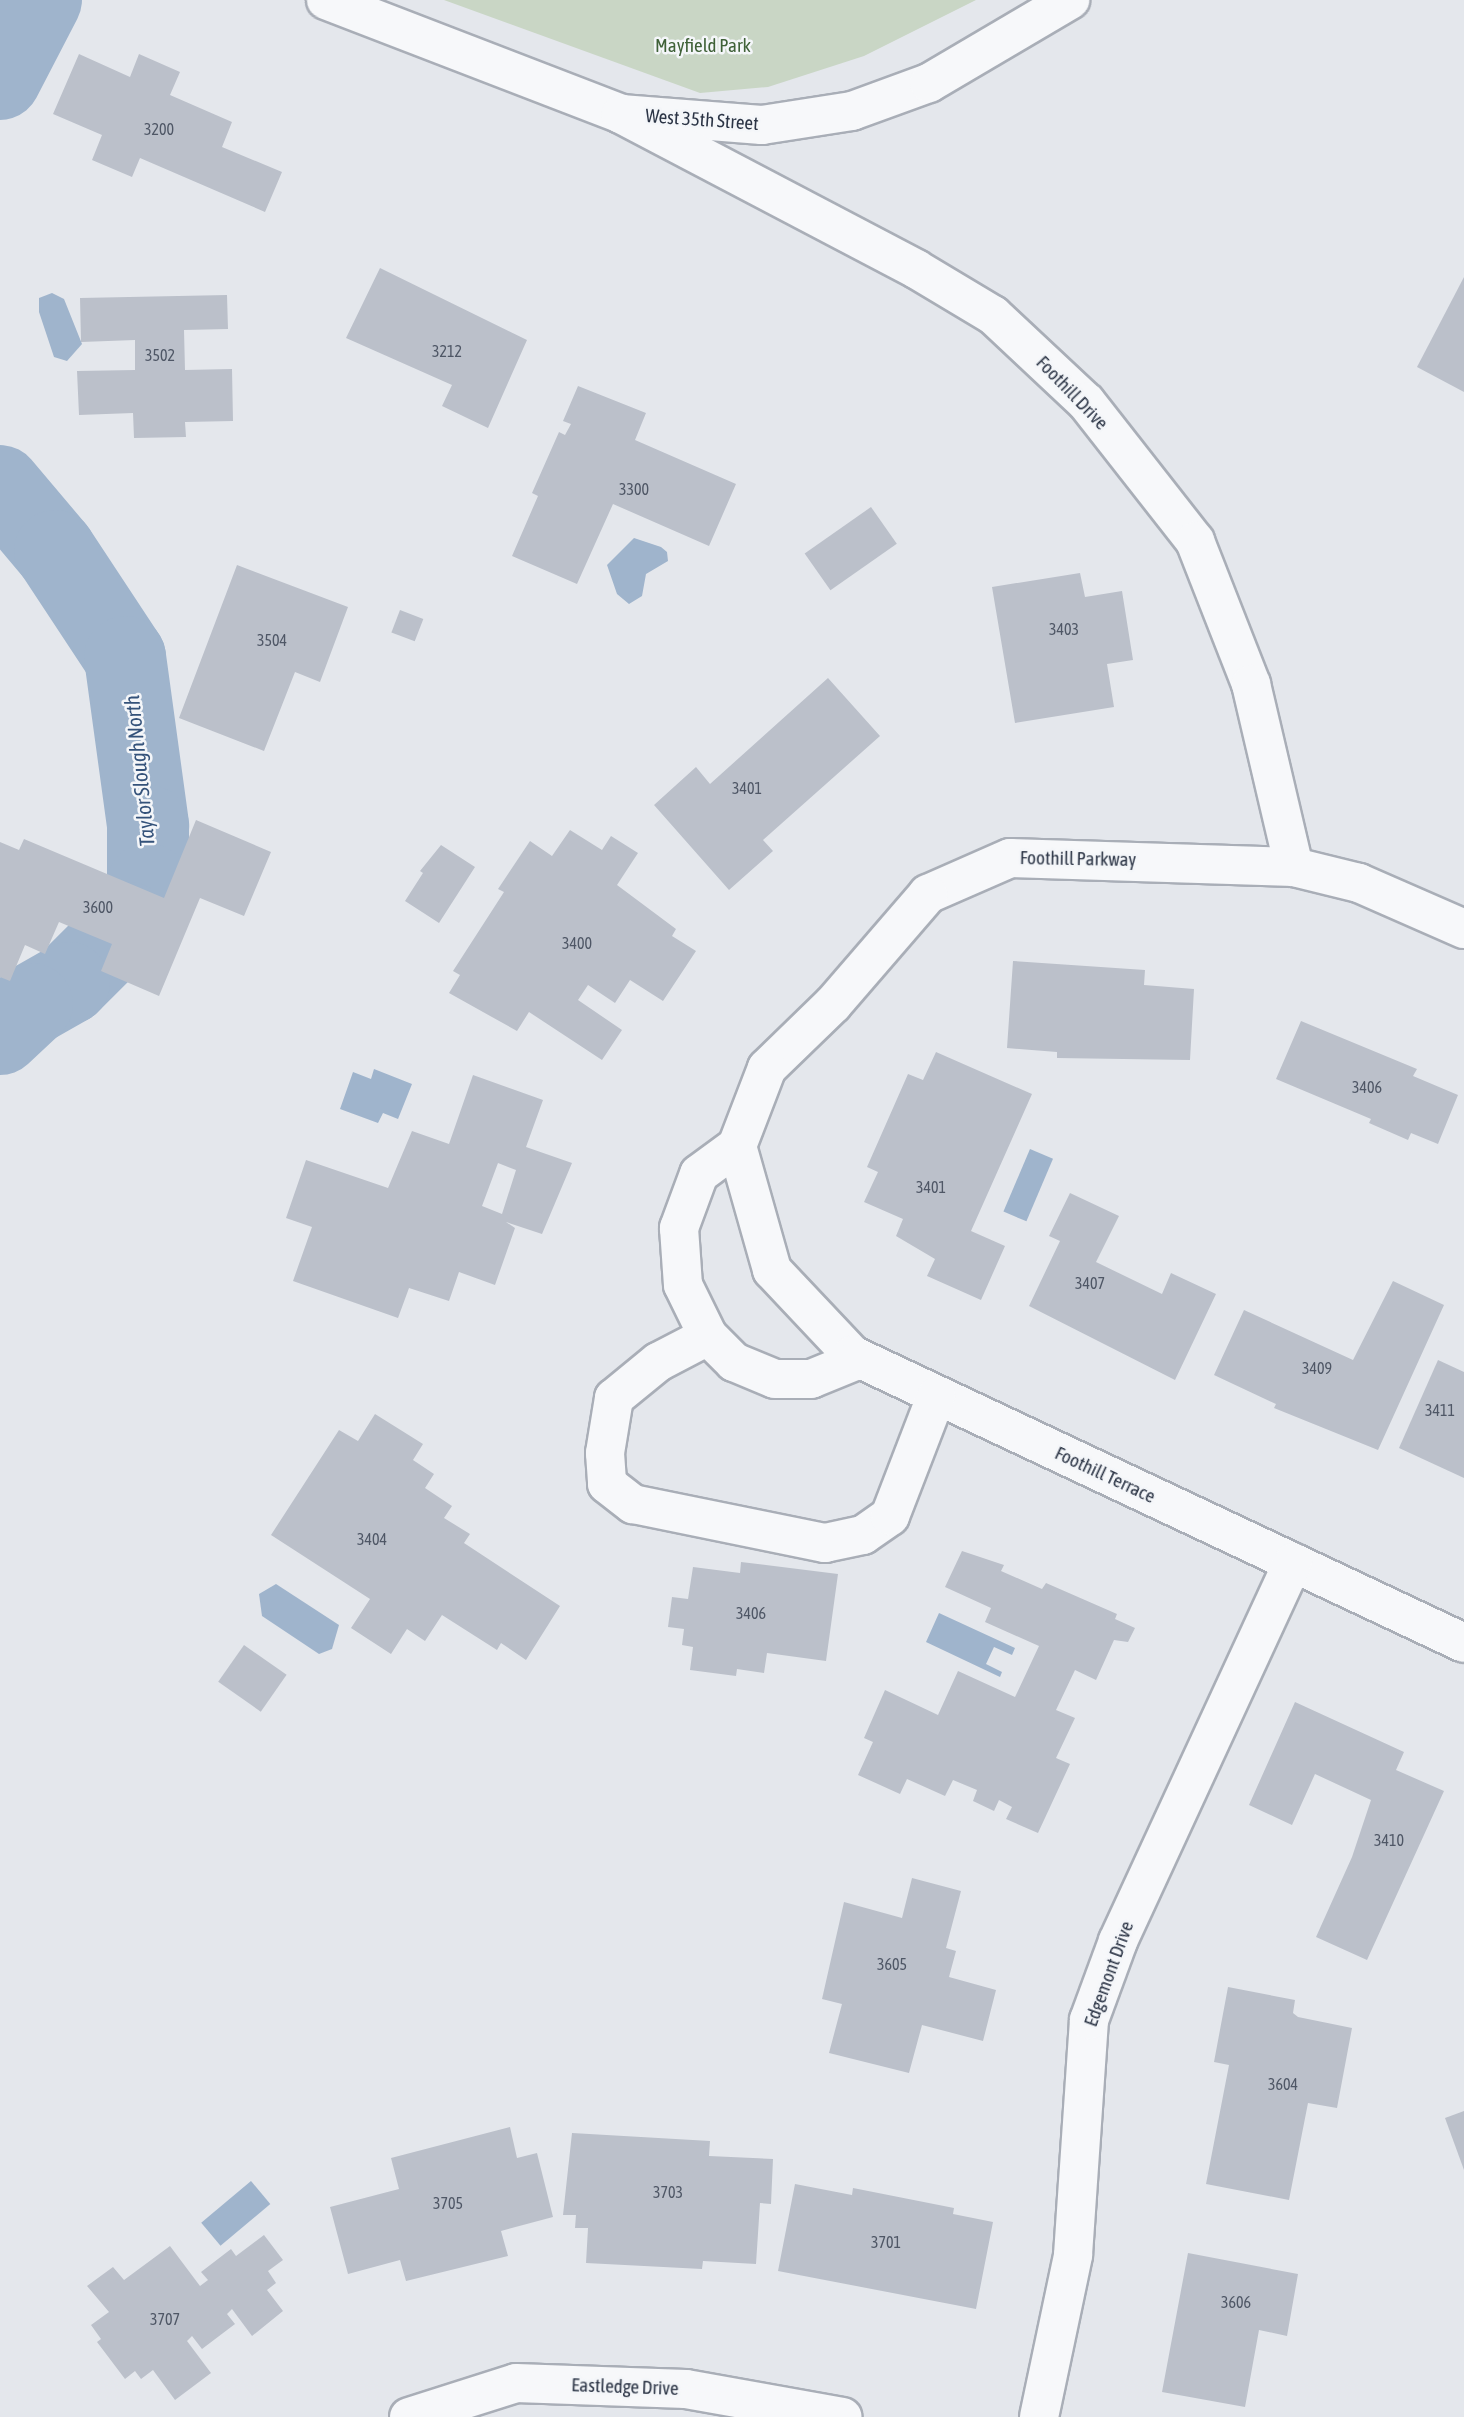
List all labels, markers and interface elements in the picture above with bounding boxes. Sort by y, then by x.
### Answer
park label: Mayfield Park [655,35,751,57]
street label: West 35th Street [645,105,759,135]
house number: 3200 [144,119,174,139]
house number: 3212 [432,341,462,361]
house number: 3502 [145,345,175,365]
street label: Foothill Drive [1031,351,1113,435]
house number: 3300 [619,479,649,499]
house number: 3403 [1049,619,1079,639]
house number: 3504 [257,630,287,650]
water label: Taylor Slough North [119,694,159,848]
house number: 3401 [732,778,762,798]
street label: Foothill Parkway [1020,847,1136,871]
house number: 3600 [83,897,113,917]
house number: 3400 [562,933,592,953]
house number: 3406 [1352,1077,1382,1097]
house number: 3401 [916,1177,946,1197]
house number: 3407 [1075,1273,1105,1293]
house number: 3409 [1302,1358,1332,1378]
house number: 3411 [1425,1400,1455,1420]
street label: Foothill Terrace [1051,1442,1159,1508]
house number: 3404 [357,1529,387,1549]
house number: 3406 [736,1603,766,1623]
house number: 3410 [1374,1830,1404,1850]
street label: Edgemont Drive [1079,1918,1139,2030]
house number: 3605 [877,1954,907,1974]
house number: 3604 [1268,2074,1298,2094]
house number: 3703 [653,2182,683,2202]
house number: 3705 [433,2193,463,2213]
house number: 3701 [871,2232,901,2252]
house number: 3606 [1221,2292,1251,2312]
house number: 3707 [150,2309,180,2329]
street label: Eastledge Drive [571,2374,679,2400]

